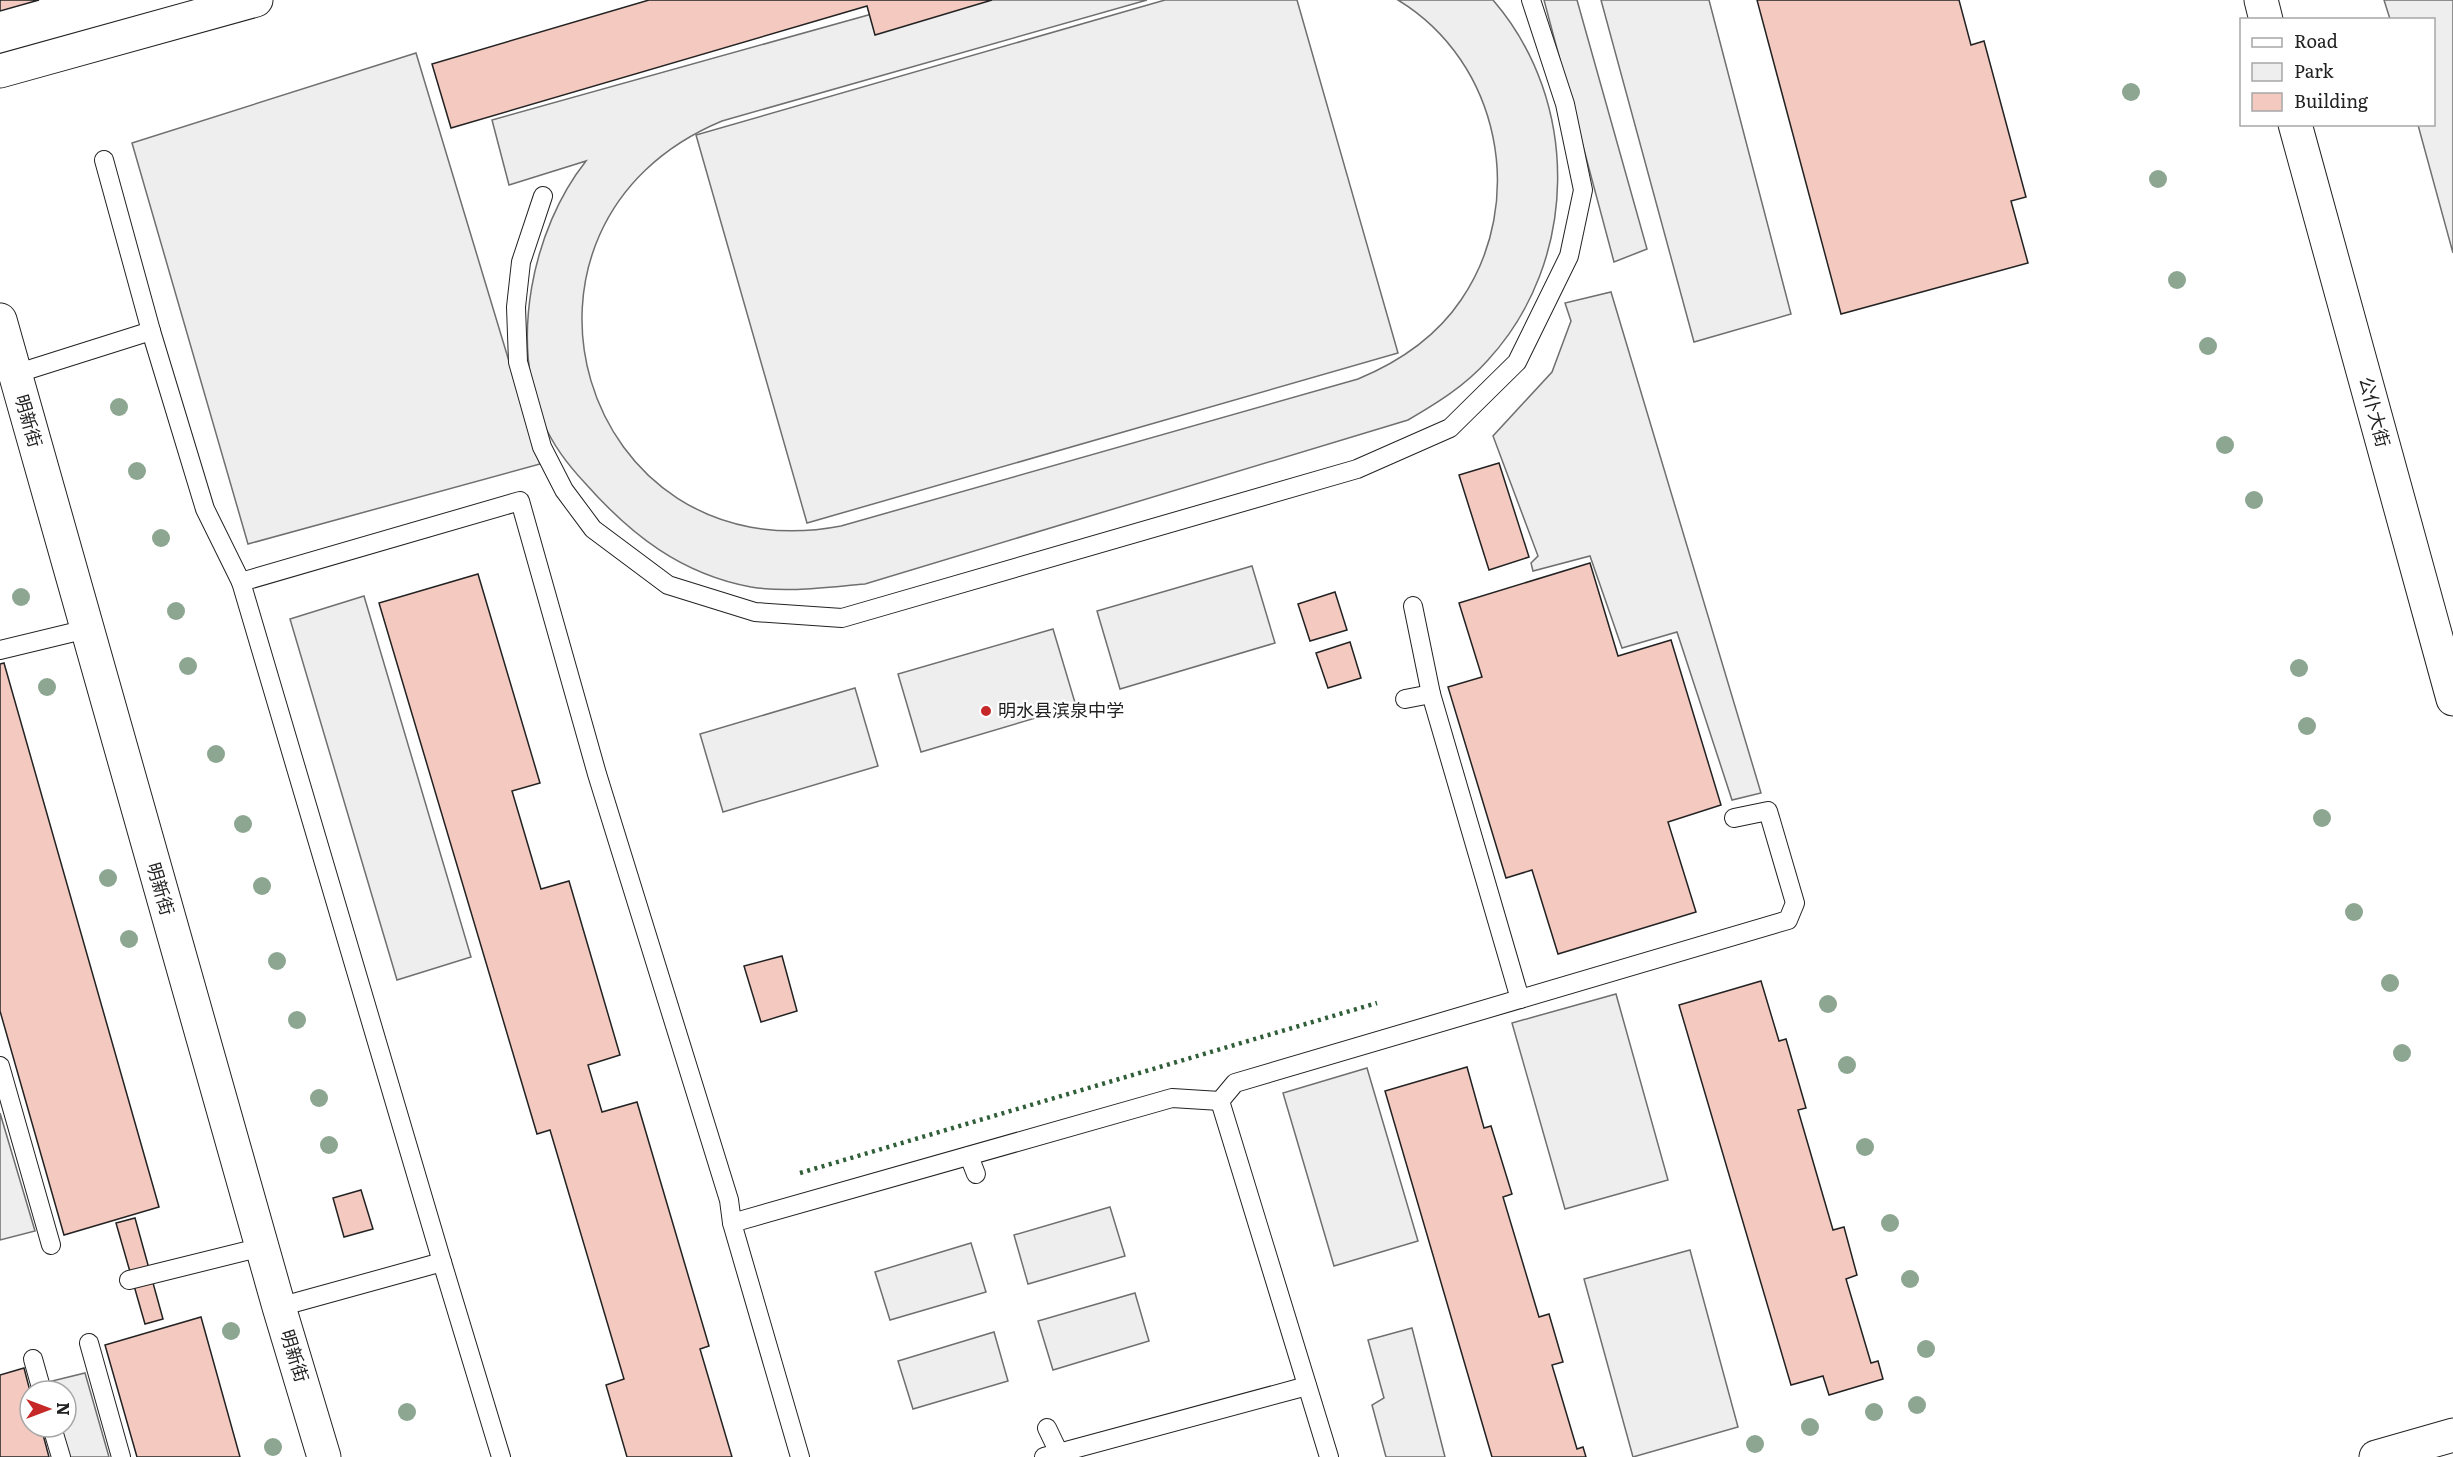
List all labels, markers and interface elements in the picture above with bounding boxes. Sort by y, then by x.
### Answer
legend [2240,18,2435,126]
text: Road [2294,27,2338,54]
text: Park [2294,57,2335,84]
text: Building [2294,87,2369,114]
street label: 公仆大街 [2353,373,2398,450]
street label: 明新街 [9,391,50,450]
place label: 明水县滨泉中学 [998,696,1124,723]
marker: 明水县滨泉中学 [979,704,993,718]
street label: 明新街 [141,859,182,918]
street label: 明新街 [275,1326,316,1385]
north arrow [18,1379,78,1439]
text: N [52,1402,76,1416]

